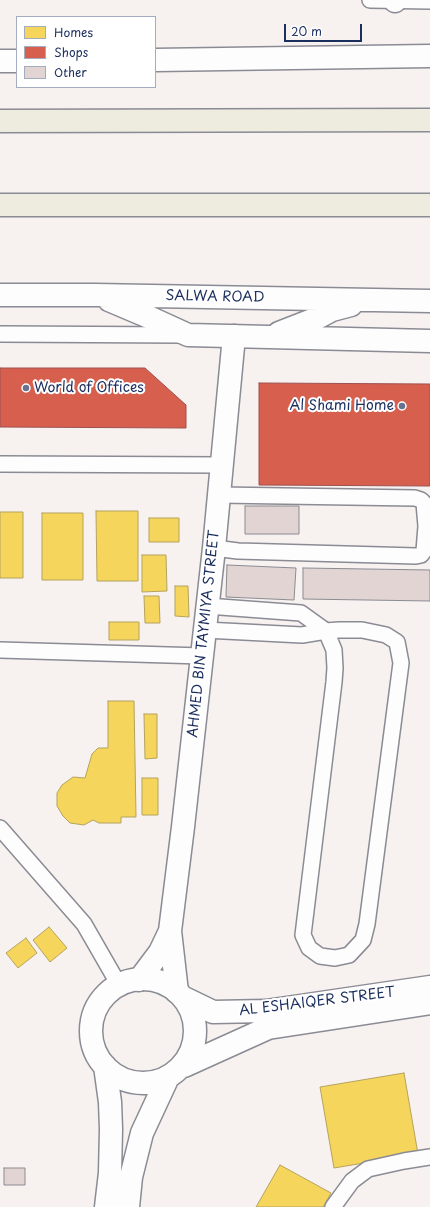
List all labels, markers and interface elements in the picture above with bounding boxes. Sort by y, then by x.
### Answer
legend [16,16,156,88]
scale bar [286,16,364,42]
text: 20 m [291,22,322,40]
text: Homes [54,23,93,41]
text: Shops [54,43,88,61]
text: Other [54,63,87,81]
street label: SALWA ROAD [165,288,265,306]
place label: World of Offices [34,380,144,396]
marker: World of Offices [21,383,31,393]
place label: Al Shami Home [289,398,394,414]
marker: Al Shami Home [397,401,407,411]
street label: AHMED BIN TAYMIYA STREET [185,529,223,739]
street label: AL ESHAIQER STREET [238,984,396,1020]

